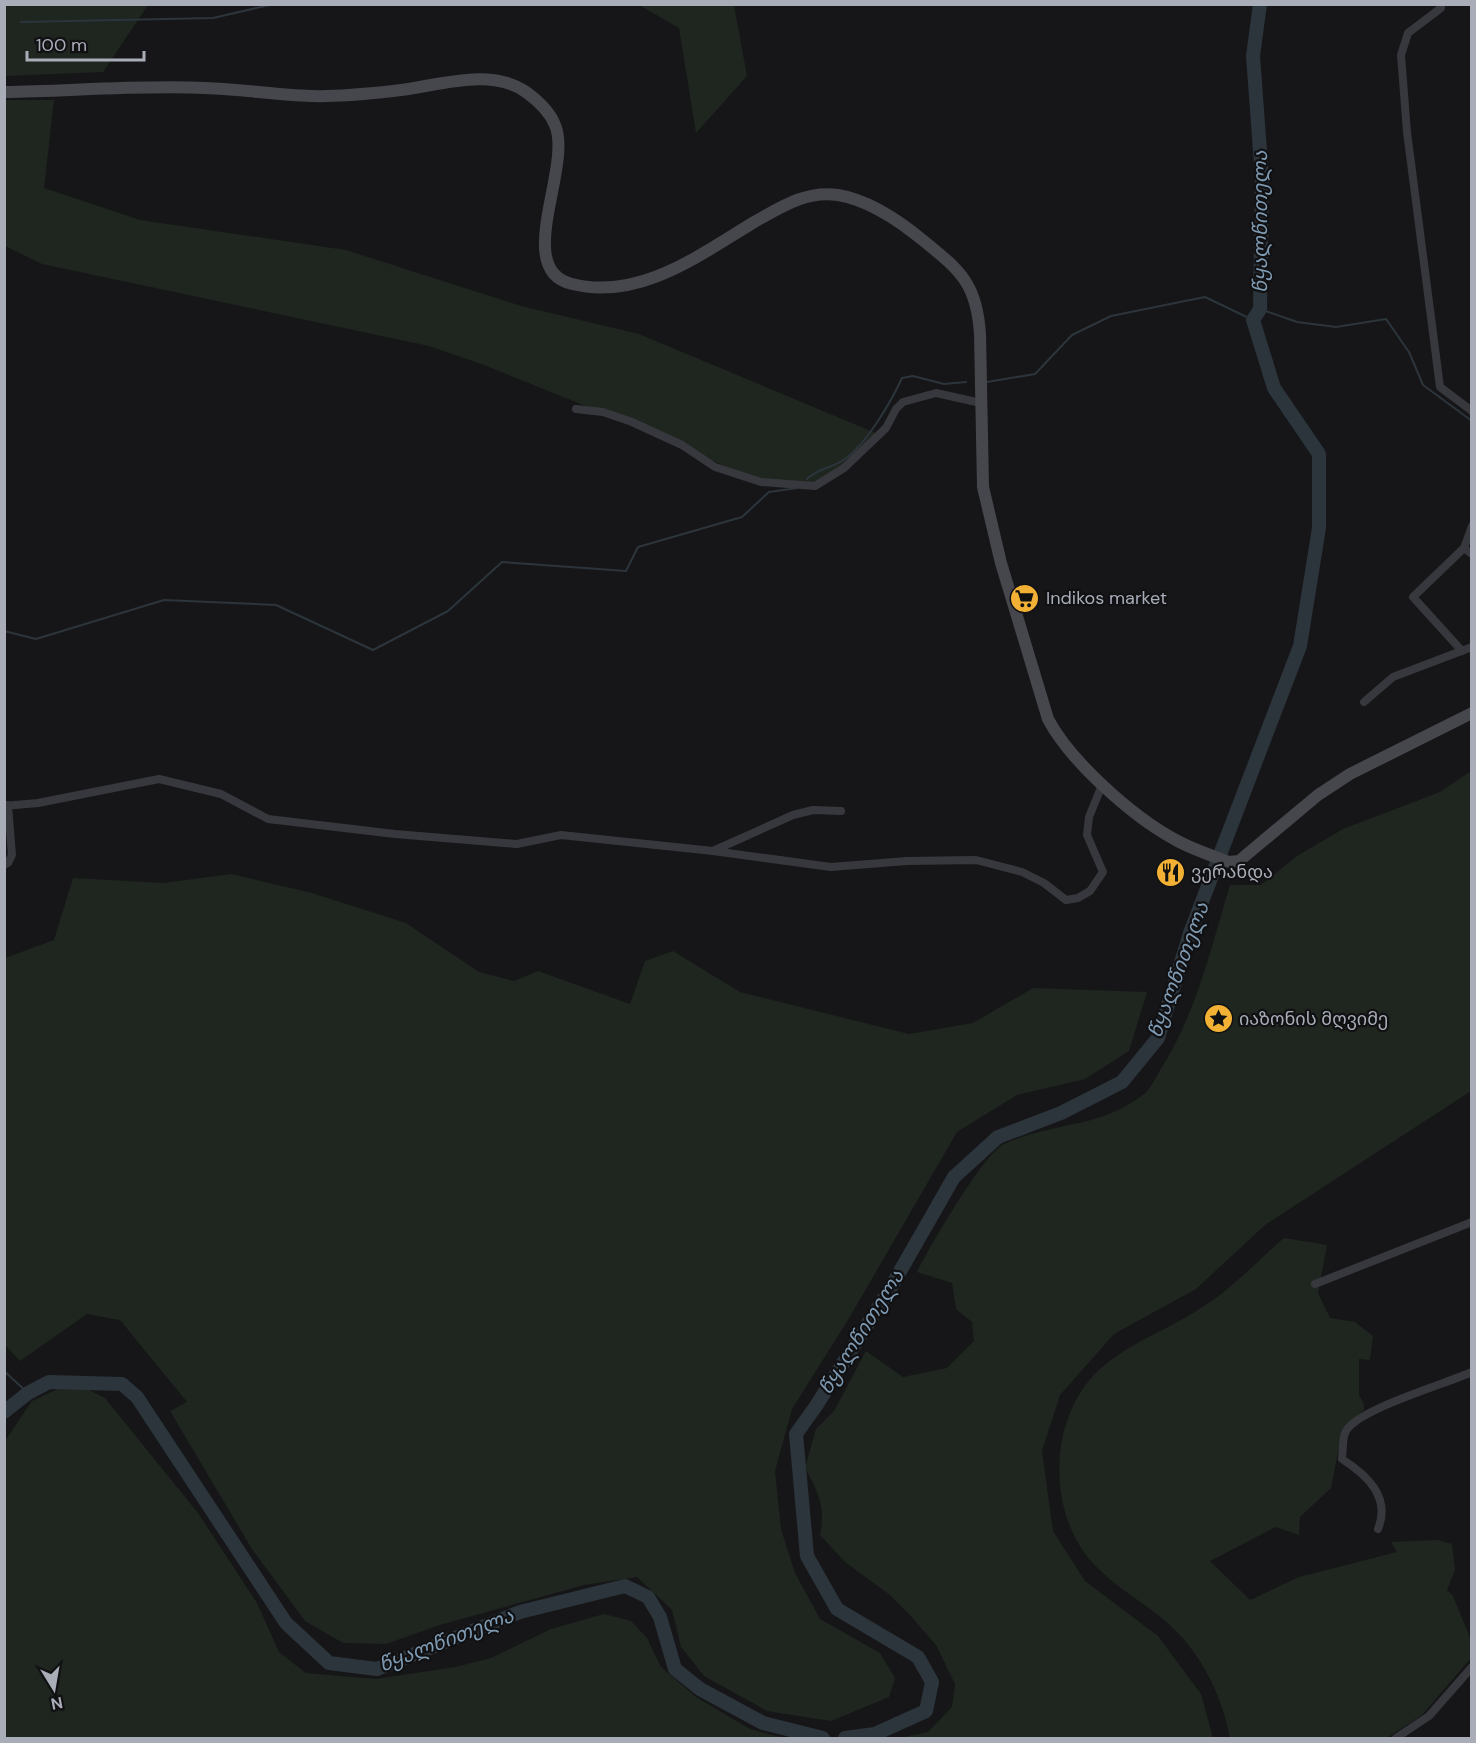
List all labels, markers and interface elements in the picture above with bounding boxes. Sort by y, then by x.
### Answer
scale bar [27,24,144,62]
text: 100 m [36,33,87,57]
water label: წყალწითელა [1247,150,1273,293]
supermarket icon: Indikos market [1009,582,1041,614]
place label: Indikos market [1046,586,1167,610]
restaurant icon: ვერანდა [1154,856,1186,888]
place label: ვერანდა [1191,860,1273,884]
water label: წყალწითელა [1141,898,1215,1041]
place icon: იაზონის მღვიმე [1202,1003,1234,1035]
place label: იაზონის მღვიმე [1239,1007,1388,1031]
water label: წყალწითელა [812,1264,910,1399]
water label: წყალწითელა [375,1602,518,1678]
north arrow [24,1659,84,1719]
text: N [49,1692,64,1715]

